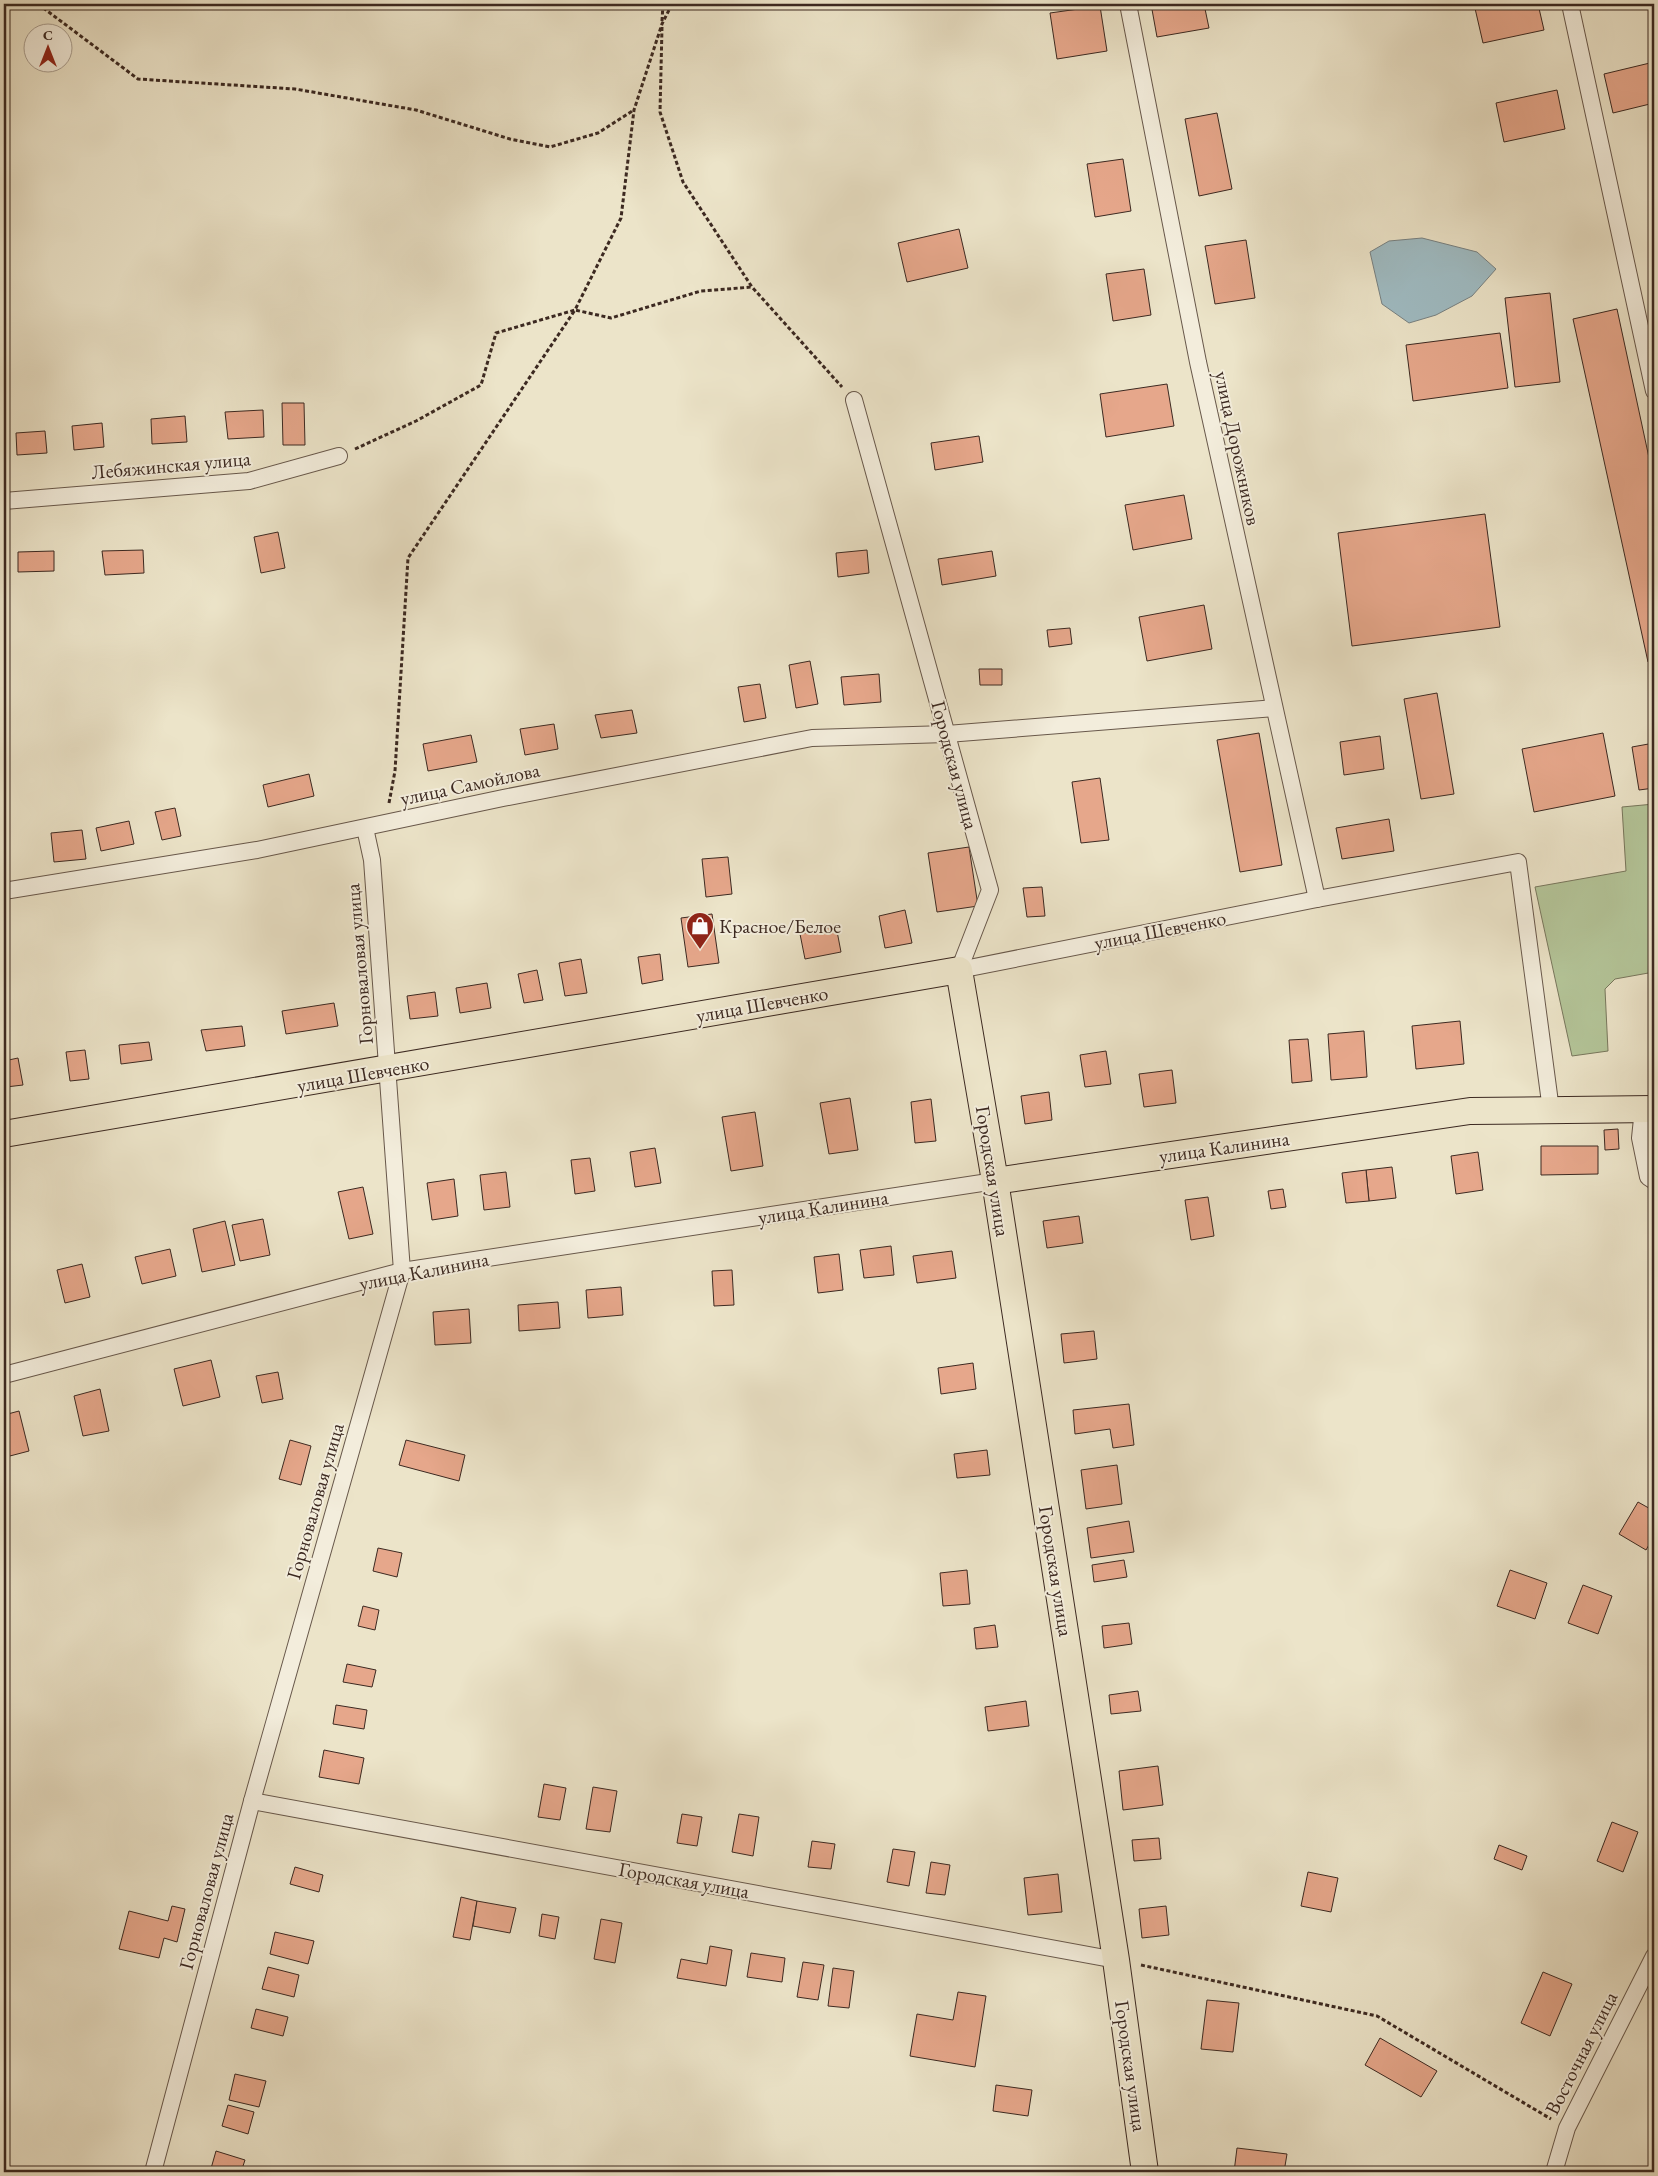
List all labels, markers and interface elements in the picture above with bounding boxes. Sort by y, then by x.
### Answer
north arrow [22,22,72,72]
text: С [43,26,53,44]
street label: улица Дорожников [1209,368,1267,528]
street label: Лебяжинская улица [90,445,252,485]
street label: Городская улица [925,698,985,832]
street label: улица Самойлова [398,757,542,811]
street label: Горноваловая улица [339,883,379,1045]
street label: улица Шевченко [1092,904,1228,956]
shop icon: Красное/Белое [685,911,715,950]
place label: Красное/Белое [719,913,841,939]
street label: улица Шевченко [694,980,830,1028]
street label: улица Шевченко [295,1050,431,1098]
street label: Городская улица [970,1104,1016,1238]
street label: улица Калинина [1157,1125,1291,1169]
street label: улица Калинина [756,1184,890,1230]
street label: улица Калинина [357,1246,491,1296]
street label: Горноваловая улица [280,1420,350,1582]
street label: Городская улица [1033,1504,1079,1638]
street label: Горноваловая улица [173,1810,239,1972]
street label: Городская улица [617,1856,751,1904]
street label: Восточная улица [1539,1987,1623,2119]
street label: Городская улица [1109,1999,1153,2133]

